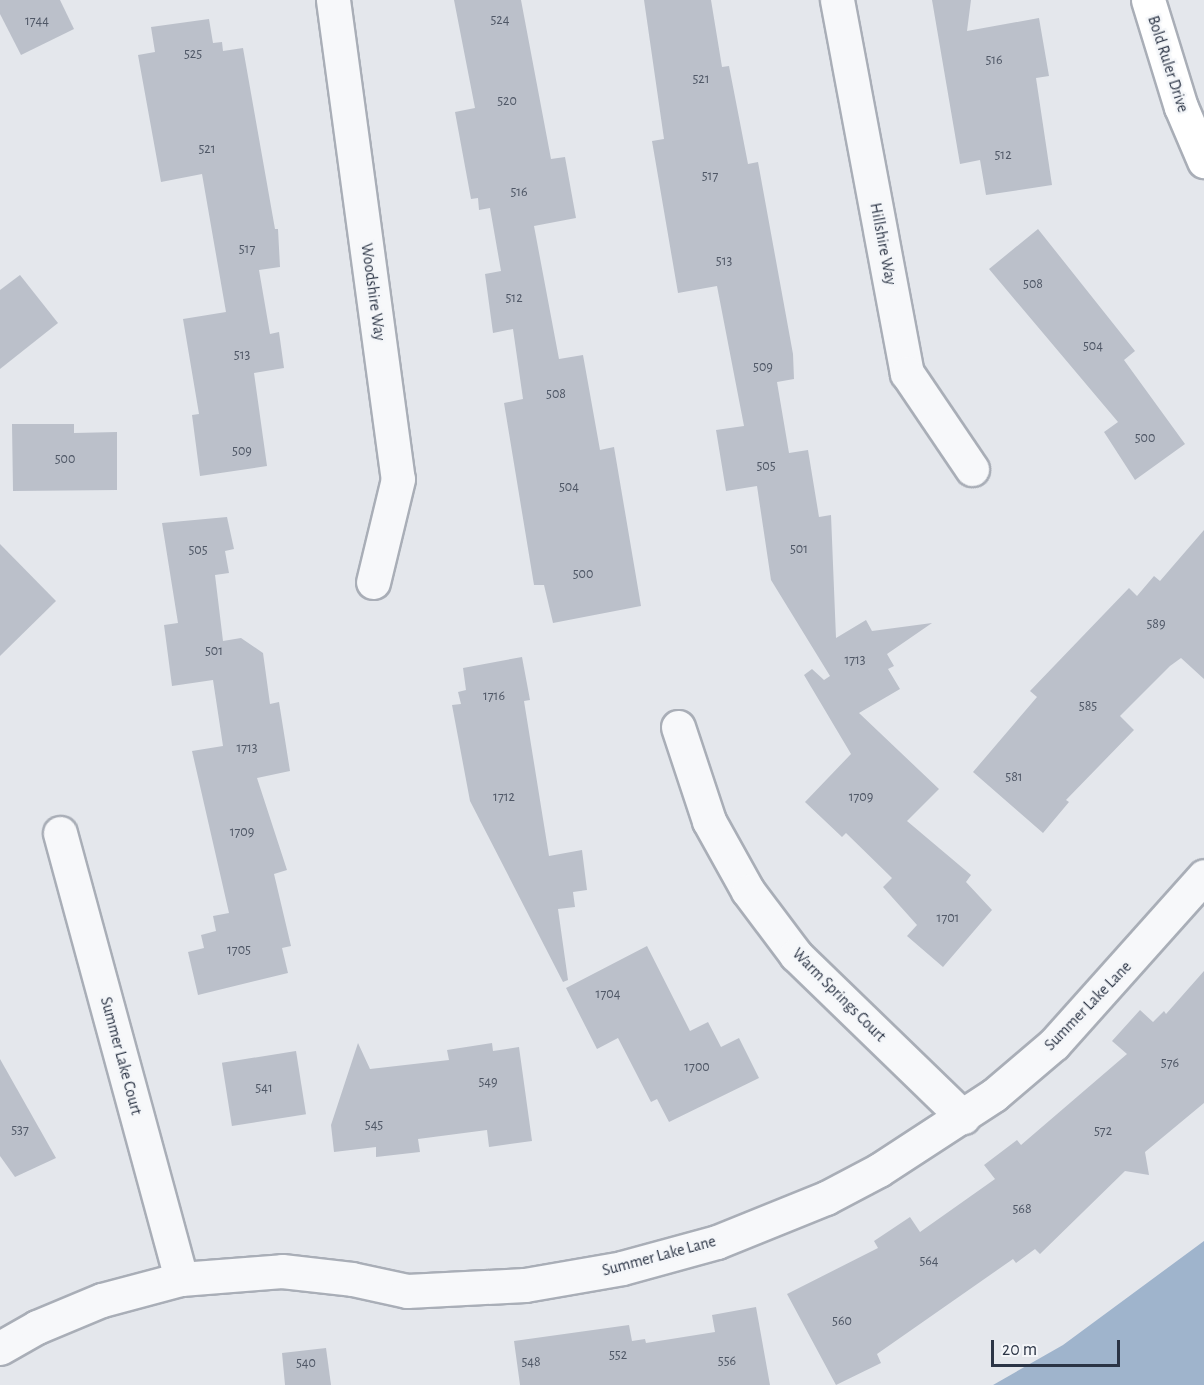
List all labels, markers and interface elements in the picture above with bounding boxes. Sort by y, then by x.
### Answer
house number: 524 [491,12,509,28]
house number: 1744 [25,13,49,29]
street label: Bold Ruler Drive [1143,13,1193,115]
house number: 525 [184,46,202,62]
house number: 516 [985,52,1003,68]
house number: 521 [692,71,710,87]
house number: 520 [497,93,517,109]
house number: 521 [198,141,216,157]
house number: 512 [994,147,1012,163]
house number: 517 [702,168,718,184]
house number: 516 [510,184,528,200]
street label: Hillshire Way [866,201,900,287]
house number: 517 [239,241,255,257]
street label: Woodshire Way [357,242,389,342]
house number: 513 [716,253,732,269]
house number: 508 [1023,276,1043,292]
house number: 512 [505,290,523,306]
house number: 504 [1083,338,1103,354]
house number: 513 [234,347,250,363]
house number: 509 [753,359,773,375]
house number: 508 [546,386,566,402]
house number: 500 [1135,430,1155,446]
house number: 509 [232,443,252,459]
house number: 500 [55,451,75,467]
house number: 505 [756,458,776,474]
house number: 504 [559,479,579,495]
house number: 501 [790,541,808,557]
house number: 505 [188,542,208,558]
house number: 500 [573,566,593,582]
house number: 589 [1146,616,1166,632]
house number: 501 [205,643,223,659]
house number: 1713 [844,652,866,668]
house number: 1716 [483,688,505,704]
house number: 585 [1079,698,1097,714]
house number: 1713 [236,740,258,756]
house number: 581 [1005,769,1023,785]
house number: 1712 [493,789,515,805]
house number: 1709 [849,789,873,805]
house number: 1709 [230,824,254,840]
house number: 1701 [937,910,959,926]
house number: 1705 [227,942,251,958]
street label: Warm Springs Court [788,944,890,1046]
street label: Summer Lake Lane [1041,957,1135,1055]
house number: 1704 [596,986,620,1002]
street label: Summer Lake Court [96,995,146,1117]
house number: 576 [1161,1055,1179,1071]
house number: 1700 [684,1059,710,1075]
house number: 549 [478,1074,498,1090]
house number: 541 [255,1080,273,1096]
house number: 545 [365,1117,383,1133]
house number: 537 [11,1122,29,1138]
house number: 572 [1094,1123,1112,1139]
house number: 568 [1012,1201,1032,1217]
street label: Summer Lake Lane [600,1232,718,1280]
house number: 564 [919,1253,939,1269]
house number: 560 [832,1313,852,1329]
scale bar [994,1328,1123,1366]
text: 20 m [1002,1341,1037,1359]
house number: 552 [609,1347,627,1363]
house number: 556 [718,1353,736,1369]
house number: 548 [521,1354,541,1370]
house number: 540 [296,1355,316,1371]

